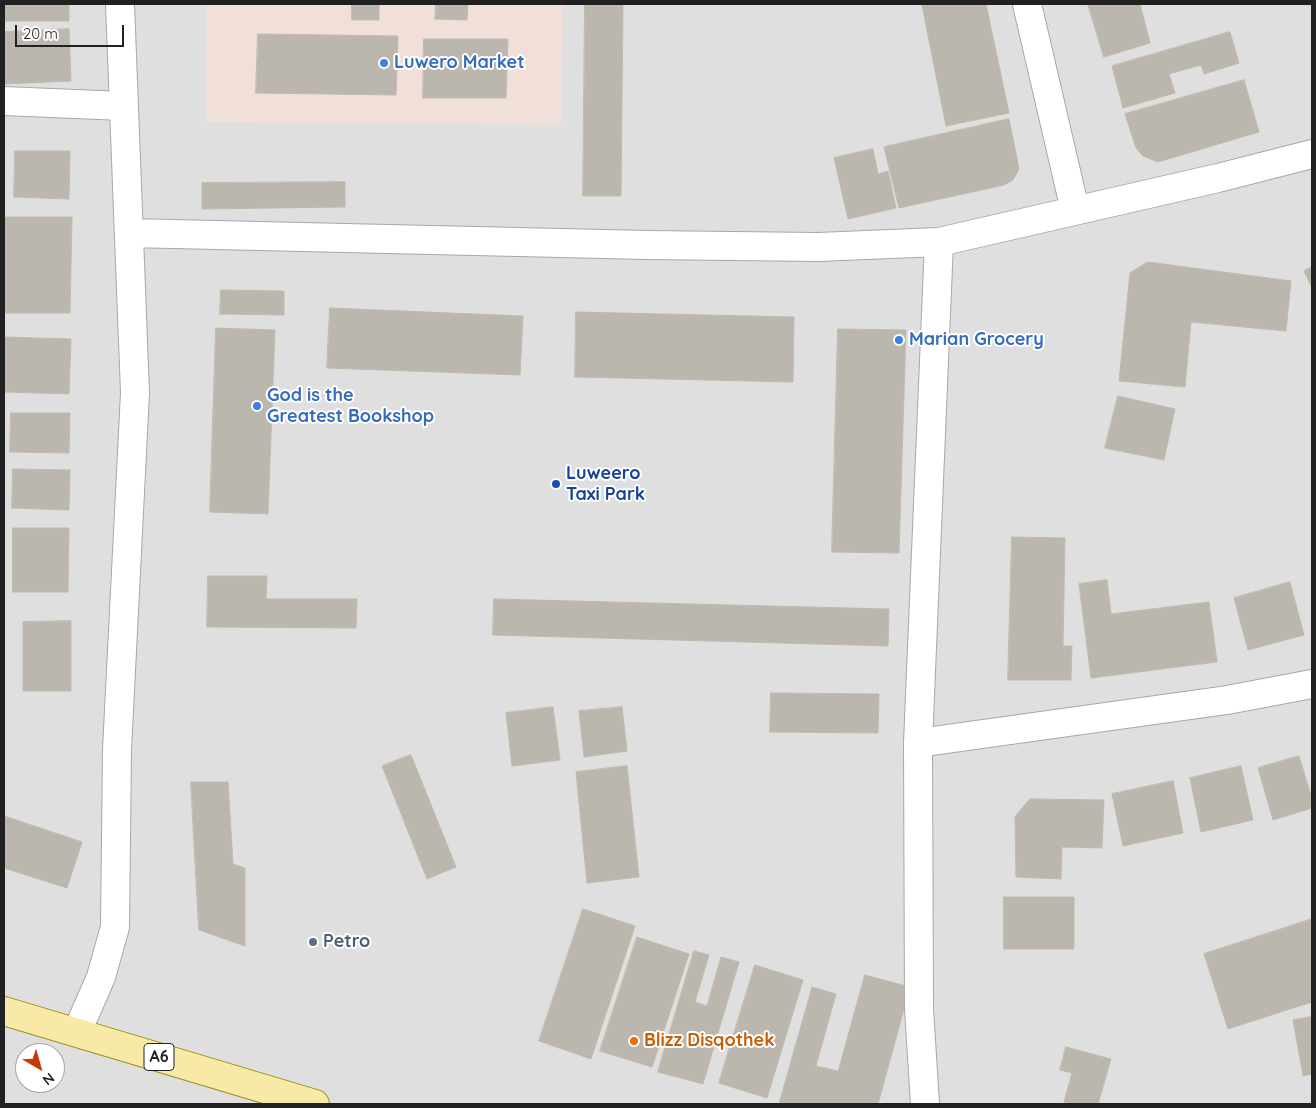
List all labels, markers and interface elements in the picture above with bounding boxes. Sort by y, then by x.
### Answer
scale bar [18,15,126,47]
text: 20 m [23,24,58,43]
place label: Luwero Market [394,52,524,74]
marker: Luwero Market [378,57,390,69]
place label: Marian Grocery [909,329,1044,351]
marker: Marian Grocery [893,334,905,346]
place label: God is the Greatest Bookshop [267,385,434,428]
marker: God is the Greatest Bookshop [251,400,263,412]
place label: Luweero Taxi Park [566,463,645,506]
marker: Luweero Taxi Park [550,478,562,490]
place label: Petro [323,931,370,953]
marker: Petro [307,936,319,948]
place label: Blizz Disqothek [644,1030,774,1052]
marker: Blizz Disqothek [628,1035,640,1047]
north arrow [15,1043,65,1093]
road number: A6 [144,1044,174,1070]
text: N [39,1069,58,1089]

